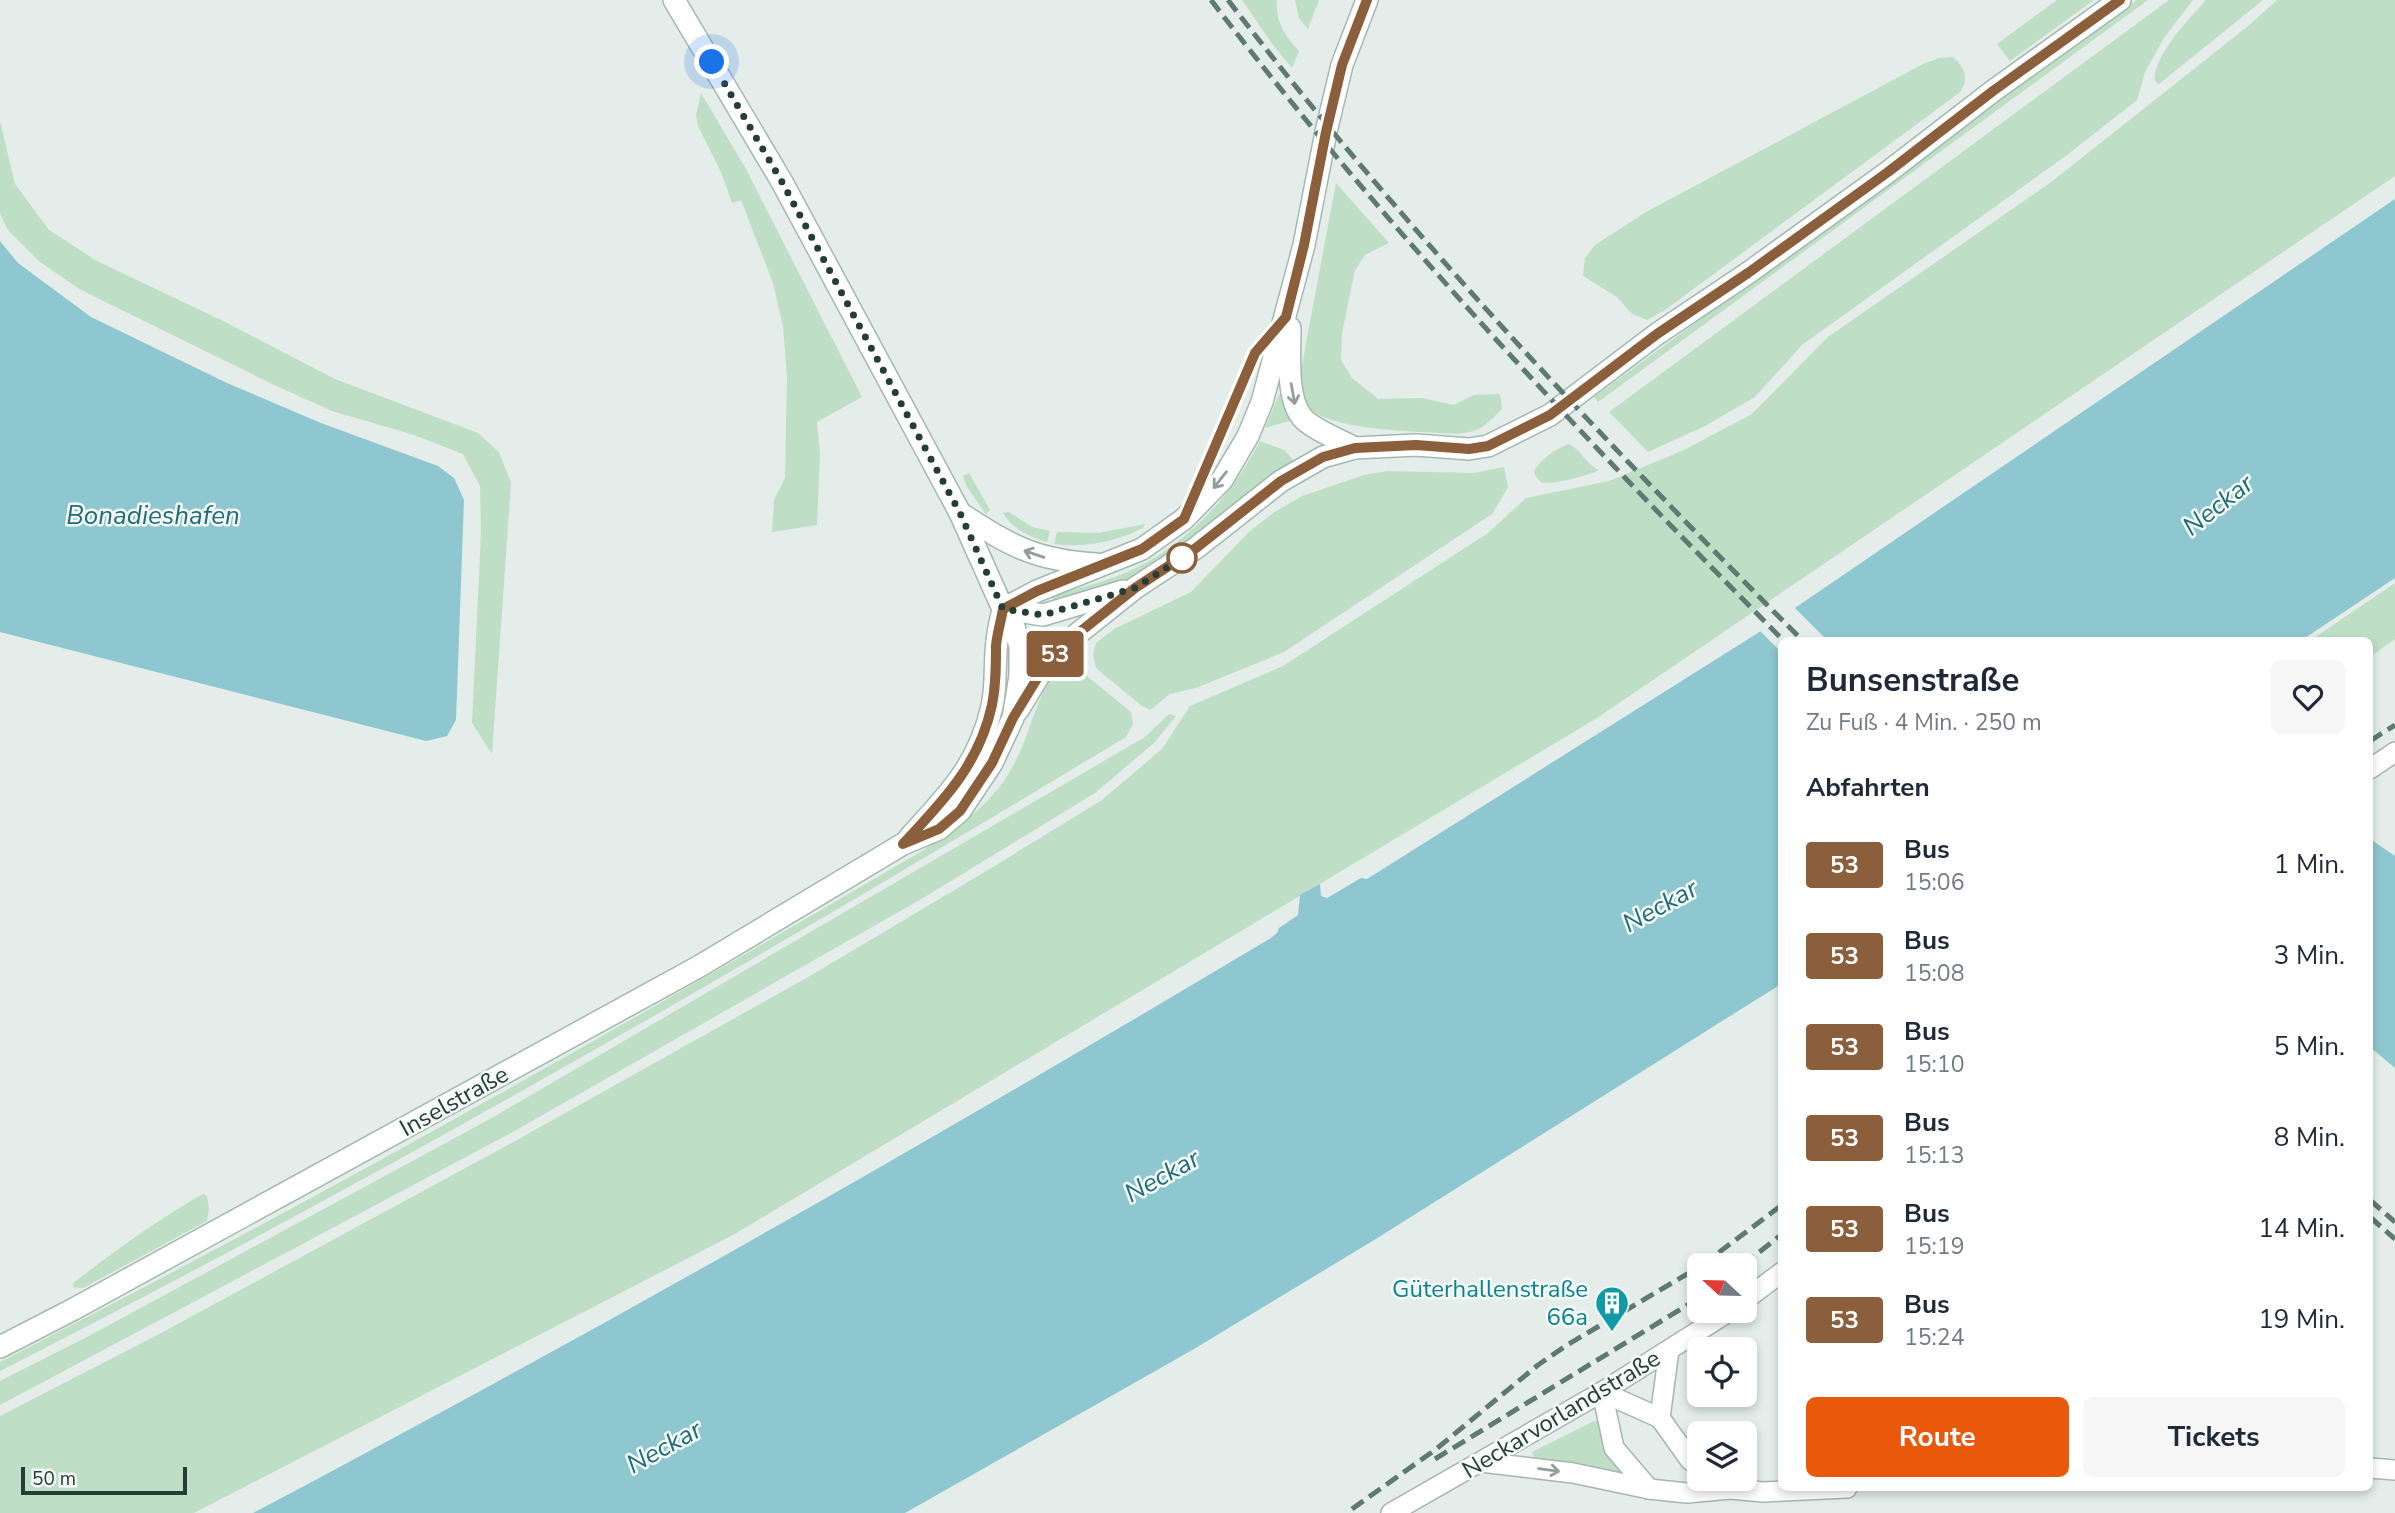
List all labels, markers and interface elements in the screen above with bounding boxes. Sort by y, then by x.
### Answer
your location [694,44,729,79]
one-way arrow [1287,382,1300,405]
water label: Neckar [2175,466,2261,544]
one-way arrow [1212,471,1227,489]
water label: Bonadieshafen [66,498,240,533]
unlabelled marker [1167,543,1197,573]
one-way arrow [1023,547,1045,559]
line badge: 53 [1024,631,1086,677]
text: 53 [1041,638,1069,670]
text: Bunsenstraße [1806,658,2019,703]
button: heart [2271,660,2345,734]
text: Zu Fuß · 4 Min. · 250 m [1806,707,2042,738]
text: Abfahrten [1806,770,1930,805]
text: Bus [1904,832,1950,867]
text: 1 Min. [2274,847,2345,882]
text: 53 [1830,849,1859,881]
text: 15:06 [1904,867,1964,898]
water label: Neckar [1616,871,1705,941]
text: Bus [1904,923,1950,958]
text: 3 Min. [2274,938,2345,973]
text: 53 [1830,940,1859,972]
text: 15:08 [1904,958,1964,989]
text: Bus [1904,1014,1950,1049]
text: 5 Min. [2274,1029,2345,1064]
text: 53 [1830,1031,1859,1063]
text: 15:10 [1904,1049,1964,1080]
street label: Inselstraße [394,1058,514,1144]
text: Bus [1904,1105,1950,1140]
text: 8 Min. [2274,1120,2345,1155]
text: 53 [1830,1122,1859,1154]
text: 15:13 [1904,1140,1964,1171]
water label: Neckar [1118,1141,1207,1211]
text: Bus [1904,1196,1950,1231]
text: 14 Min. [2258,1211,2345,1246]
text: 53 [1830,1213,1859,1245]
text: 15:19 [1904,1231,1964,1262]
north arrow [1687,1253,1757,1323]
map controls [1687,1253,1757,1491]
place label: Güterhallenstraße 66a [1392,1273,1588,1333]
building icon: Güterhallenstraße 66a [1593,1284,1631,1333]
text: Bus [1904,1287,1950,1322]
text: 19 Min. [2258,1302,2345,1337]
text: 53 [1830,1304,1859,1336]
text: 15:24 [1904,1322,1964,1353]
button: locate [1687,1337,1757,1407]
street label: Neckarvorlandstraße [1456,1342,1666,1486]
button: Route [1806,1397,2069,1477]
button: Tickets [2083,1397,2345,1477]
water label: Neckar [620,1412,709,1482]
button: layers [1687,1421,1757,1491]
scale bar [21,1464,187,1496]
one-way arrow [1537,1464,1560,1477]
text: 50 m [32,1466,76,1492]

